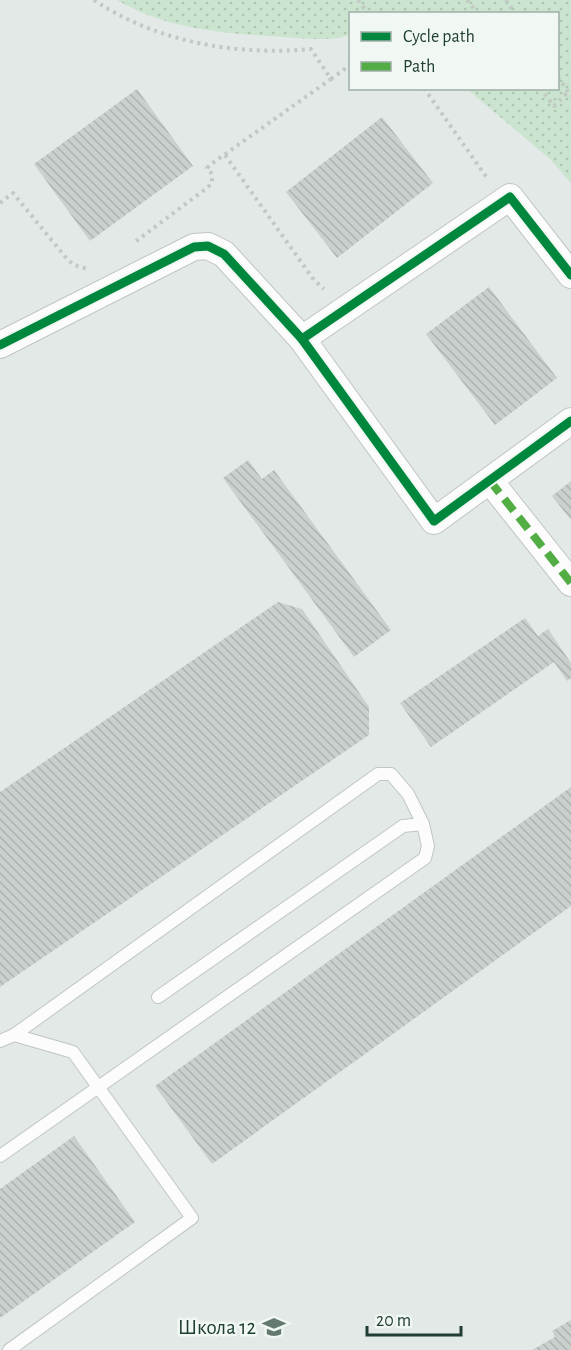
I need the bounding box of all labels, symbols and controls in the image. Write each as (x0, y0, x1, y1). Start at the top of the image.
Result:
legend (349, 12, 559, 90)
text: Cycle path (403, 28, 475, 46)
text: Path (403, 58, 435, 76)
scale bar (367, 1299, 462, 1337)
text: 20 m (376, 1312, 411, 1330)
school or university icon: Школа 12 (261, 1314, 287, 1340)
place label: Школа 12 (178, 1317, 256, 1338)

